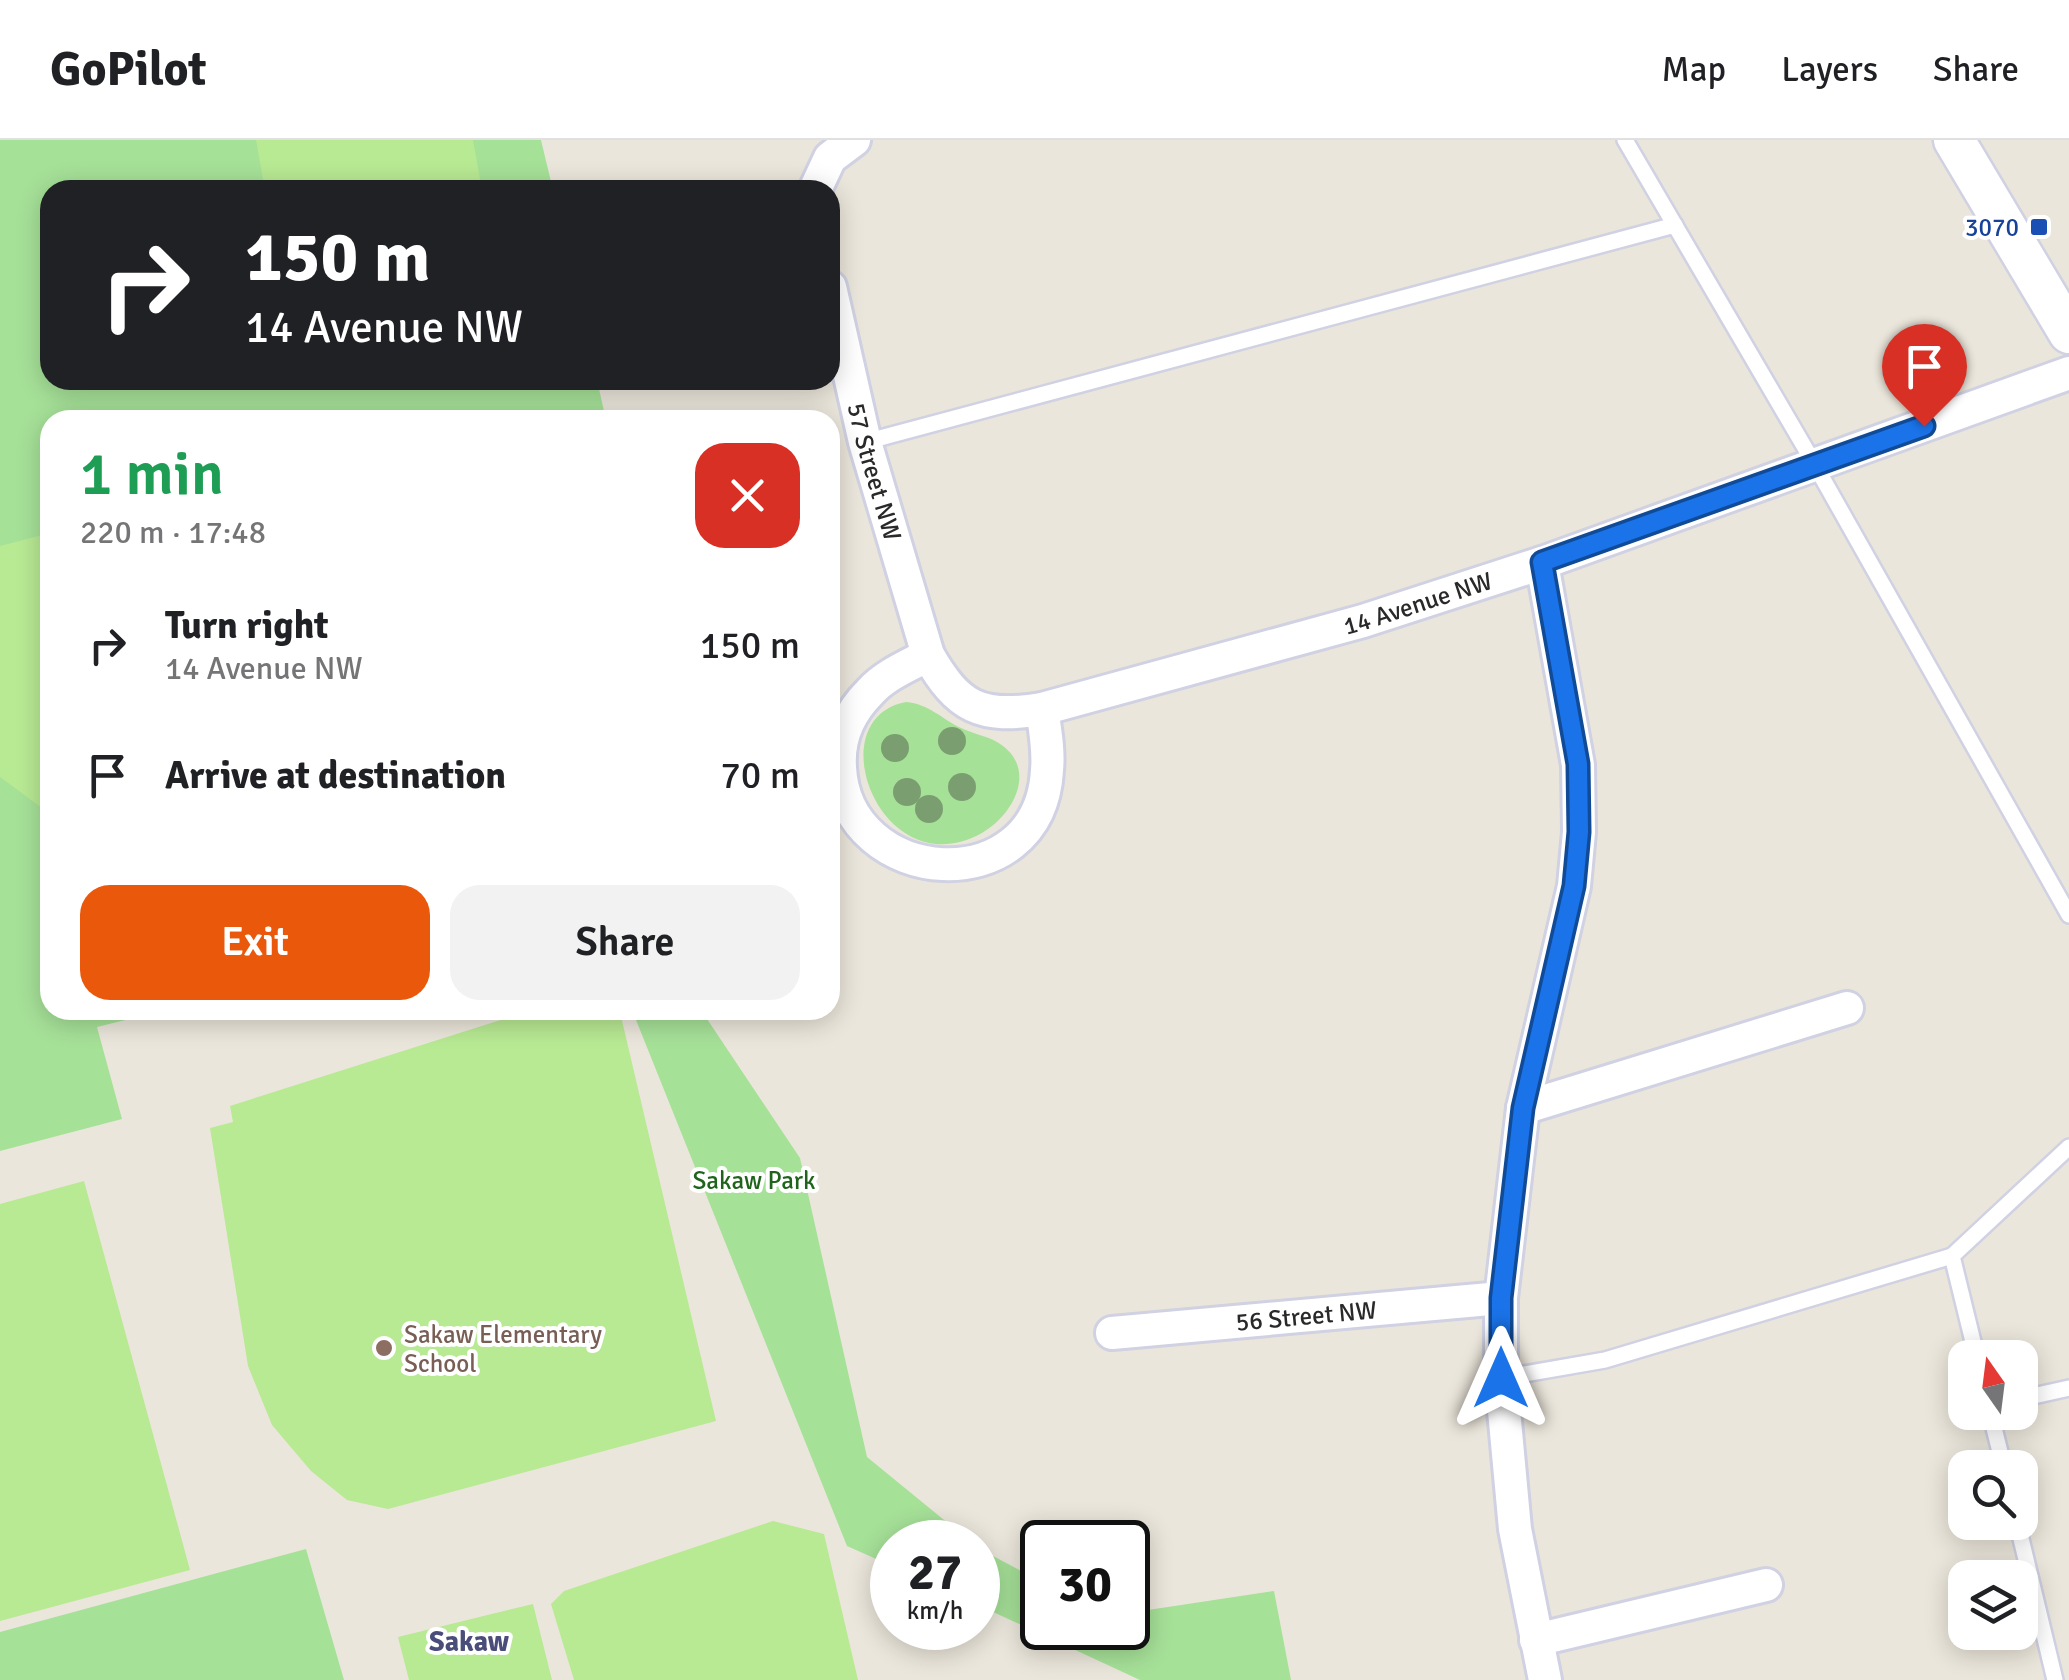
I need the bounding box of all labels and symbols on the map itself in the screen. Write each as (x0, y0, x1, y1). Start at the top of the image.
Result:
place label: 3070 (1965, 212, 2019, 243)
marker: 3070 (2028, 216, 2050, 238)
pin (1882, 324, 1967, 427)
street label: 57 Street NW (841, 400, 909, 544)
street label: 14 Avenue NW (1340, 565, 1496, 641)
park label: Sakaw Park (692, 1165, 816, 1196)
street label: 56 Street NW (1234, 1294, 1378, 1337)
place label: Sakaw Elementary School (404, 1319, 602, 1379)
position arrow (1449, 1326, 1553, 1430)
marker: Sakaw Elementary School (373, 1337, 395, 1359)
north arrow (1948, 1340, 2038, 1430)
speed limit sign: 30 (1020, 1520, 1150, 1650)
district label: Sakaw (429, 1625, 510, 1659)

